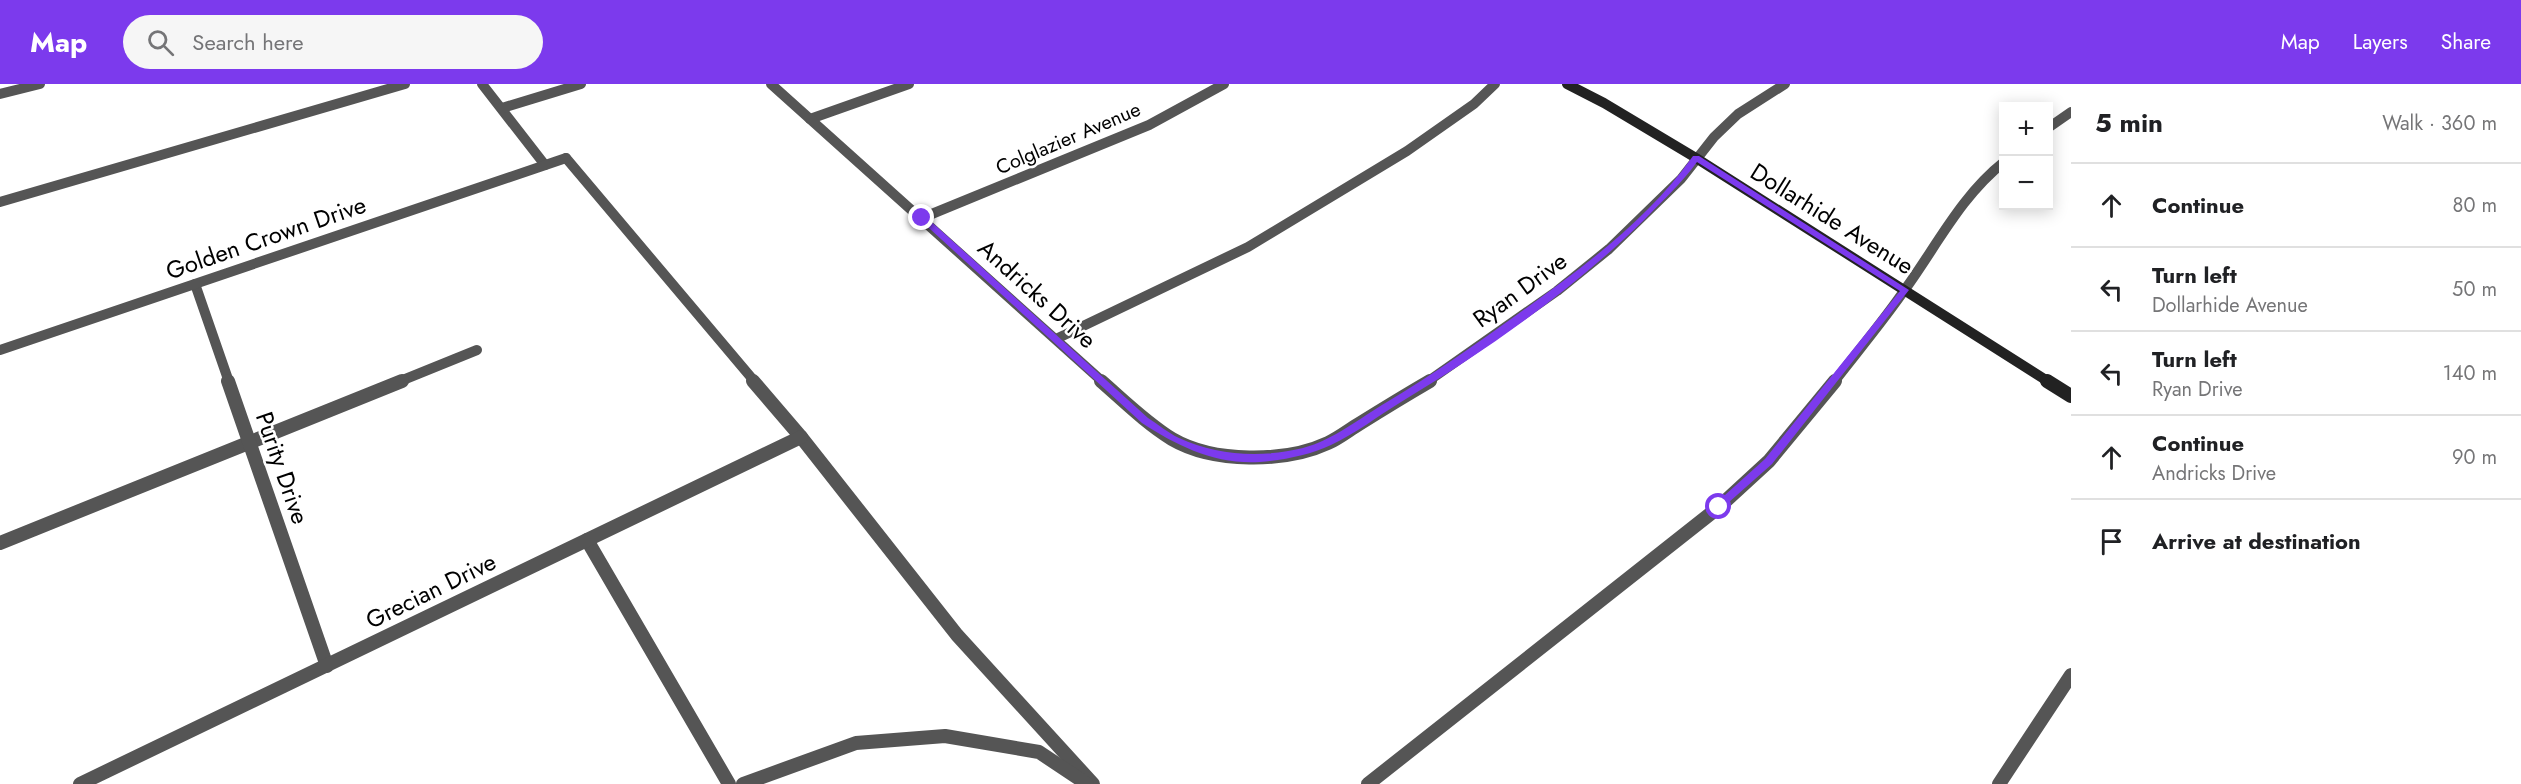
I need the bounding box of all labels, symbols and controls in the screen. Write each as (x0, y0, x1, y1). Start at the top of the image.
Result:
search box (123, 15, 543, 69)
text: Map (30, 22, 87, 63)
icon: search (144, 26, 177, 59)
text: Search here (192, 26, 304, 58)
text: Map (2281, 27, 2320, 57)
text: Layers (2353, 27, 2408, 57)
text: Share (2441, 27, 2491, 57)
street label: Colglazier Avenue (991, 95, 1145, 182)
map controls (1999, 102, 2053, 210)
button: + (1999, 102, 2053, 156)
text: 5 min (2095, 104, 2163, 142)
text: Walk · 360 m (2382, 109, 2497, 138)
street label: Dollarhide Avenue (1744, 154, 1921, 283)
button: − (1999, 156, 2053, 210)
street label: Golden Crown Drive (161, 187, 371, 288)
icon: ahead (2095, 189, 2128, 222)
text: Continue (2152, 189, 2244, 221)
text: 80 m (2452, 191, 2497, 220)
route end (908, 204, 934, 230)
street label: Andricks Drive (970, 231, 1104, 356)
street label: Ryan Drive (1465, 243, 1574, 336)
text: Turn left (2152, 259, 2237, 291)
icon: left (2095, 273, 2128, 306)
text: 50 m (2452, 275, 2497, 304)
text: Dollarhide Avenue (2152, 291, 2308, 320)
text: Turn left (2152, 343, 2237, 375)
icon: left (2095, 357, 2128, 390)
text: 140 m (2443, 359, 2497, 388)
text: Ryan Drive (2152, 375, 2243, 404)
street label: Purity Drive (247, 407, 318, 529)
text: Continue (2152, 427, 2244, 459)
icon: ahead (2095, 441, 2128, 474)
text: 90 m (2452, 443, 2497, 472)
text: Andricks Drive (2152, 459, 2276, 488)
route start (1705, 493, 1731, 519)
icon: arrive (2095, 525, 2128, 558)
text: Arrive at destination (2152, 525, 2361, 557)
street label: Grecian Drive (360, 544, 502, 637)

